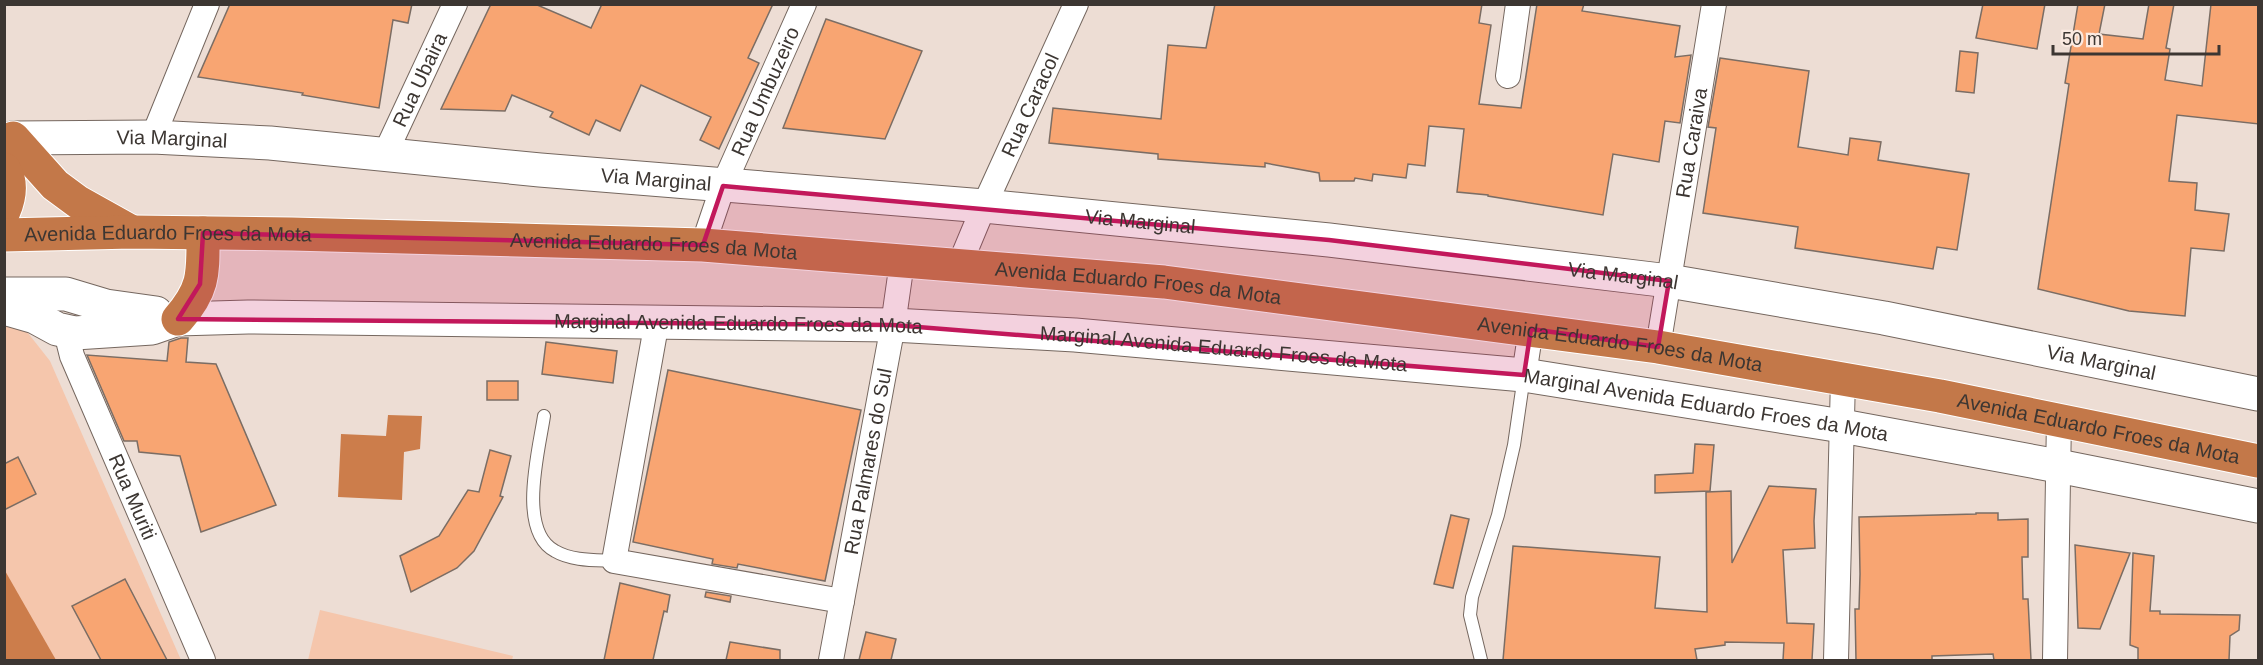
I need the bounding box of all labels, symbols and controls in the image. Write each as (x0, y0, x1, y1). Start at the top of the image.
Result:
scale bar (2053, 18, 2220, 56)
street label: Rua Umbuzeiro (727, 23, 803, 159)
street label: Rua Ubaira (388, 28, 451, 130)
text: 50 m (2062, 29, 2102, 49)
street label: Rua Caracol (997, 50, 1063, 160)
street label: Rua Caraiva (1672, 85, 1711, 199)
street label: Via Marginal (116, 126, 228, 152)
street label: Via Marginal (600, 164, 712, 195)
street label: Via Marginal (1084, 205, 1197, 238)
street label: Avenida Eduardo Froes da Mota (24, 221, 313, 246)
street label: Avenida Eduardo Froes da Mota (510, 229, 799, 264)
street label: Avenida Eduardo Froes da Mota (994, 257, 1283, 308)
street label: Via Marginal (1567, 258, 1680, 293)
street label: Marginal Avenida Eduardo Froes da Mota (554, 310, 924, 338)
street label: Avenida Eduardo Froes da Mota (1476, 312, 1765, 376)
street label: Marginal Avenida Eduardo Froes da Mota (1039, 322, 1409, 376)
street label: Via Marginal (2045, 340, 2158, 384)
street label: Marginal Avenida Eduardo Froes da Mota (1522, 364, 1891, 445)
street label: Rua Palmares do Sul (840, 366, 896, 556)
street label: Avenida Eduardo Froes da Mota (1955, 389, 2243, 468)
street label: Rua Muriti (105, 451, 161, 543)

